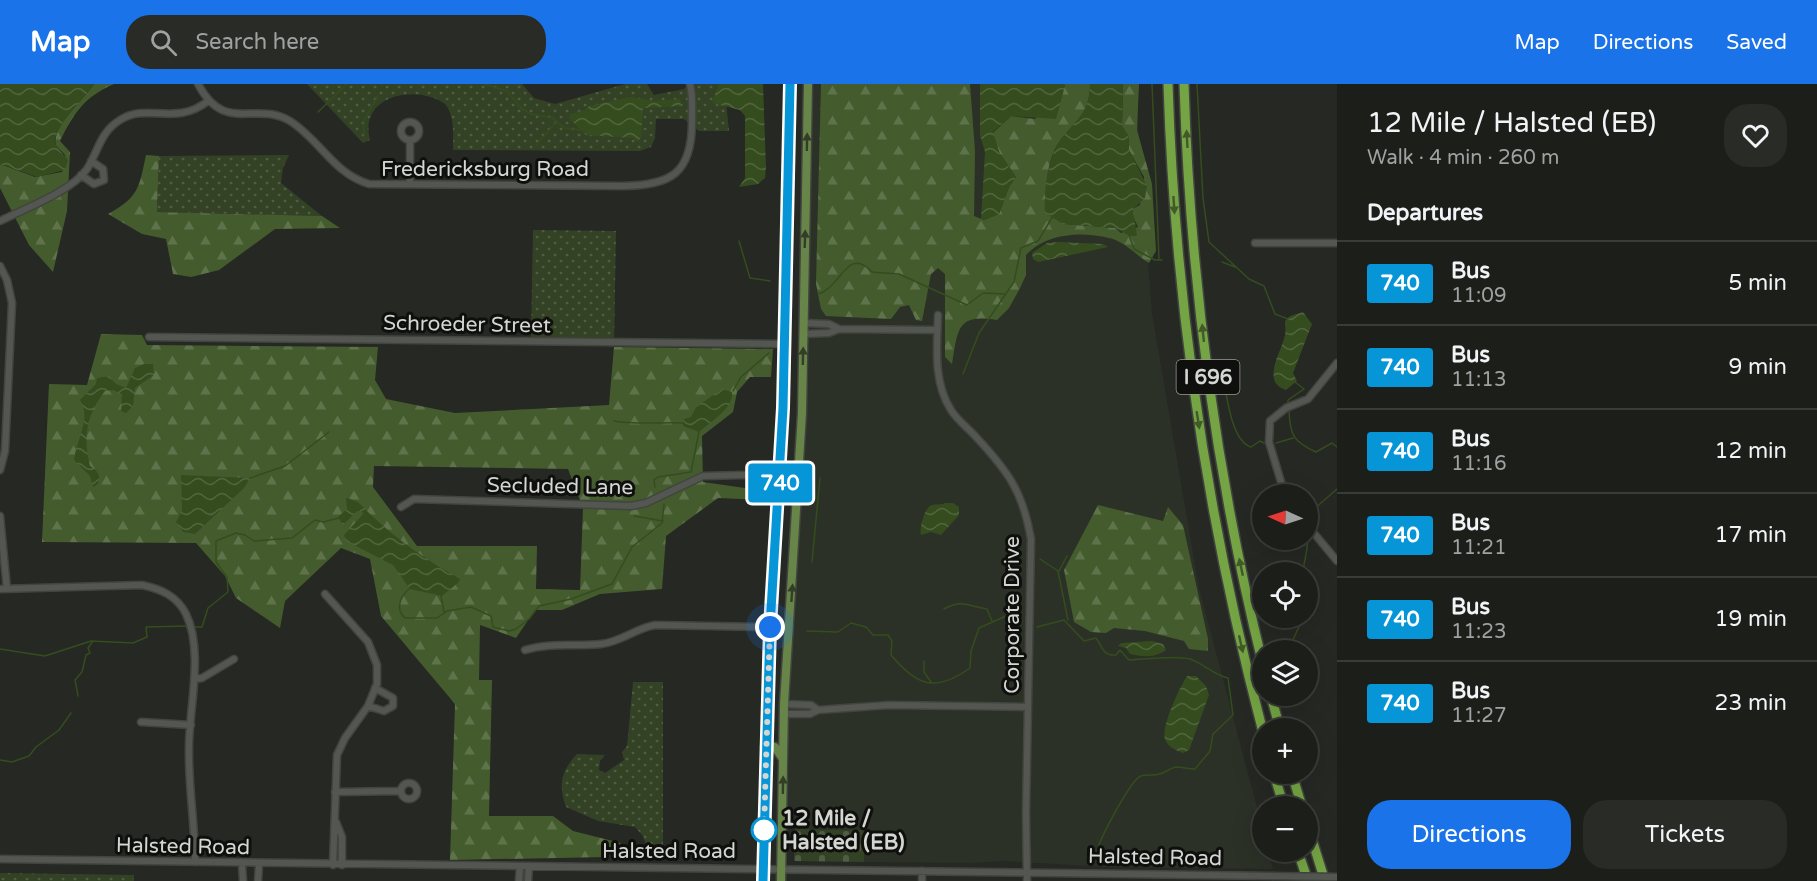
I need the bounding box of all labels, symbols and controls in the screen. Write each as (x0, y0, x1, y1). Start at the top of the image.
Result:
search box (126, 15, 546, 69)
text: Map (30, 25, 90, 59)
icon: search (147, 26, 180, 59)
text: Search here (195, 29, 319, 55)
text: Map (1514, 30, 1560, 55)
text: Directions (1593, 30, 1693, 55)
text: Saved (1726, 30, 1787, 55)
button: heart (1724, 104, 1787, 167)
text: 12 Mile / Halsted (EB) (1367, 106, 1656, 140)
one-way arrow (1182, 129, 1191, 148)
one-way arrow (802, 133, 812, 152)
text: Walk · 4 min · 260 m (1367, 146, 1559, 170)
street label: Fredericksburg Road (381, 157, 589, 182)
one-way arrow (1169, 196, 1179, 215)
text: Departures (1367, 200, 1483, 226)
one-way arrow (800, 230, 809, 249)
text: Bus (1451, 258, 1490, 284)
text: 5 min (1728, 270, 1787, 296)
text: 740 (1380, 271, 1420, 296)
text: 11:09 (1451, 284, 1506, 308)
street label: Schroeder Street (383, 311, 551, 338)
one-way arrow (1198, 324, 1208, 343)
text: Bus (1451, 342, 1490, 368)
one-way arrow (798, 347, 808, 366)
text: 9 min (1728, 354, 1787, 380)
text: 740 (1380, 355, 1420, 380)
road number: I 696 (1176, 360, 1240, 394)
text: 11:13 (1451, 368, 1506, 392)
one-way arrow (1193, 411, 1202, 430)
text: Bus (1451, 426, 1490, 452)
text: 12 min (1715, 438, 1787, 464)
text: 740 (1380, 439, 1420, 464)
text: 11:16 (1451, 452, 1506, 476)
line badge: 740 (746, 464, 814, 502)
text: 740 (760, 471, 800, 496)
street label: Secluded Lane (487, 473, 634, 500)
north arrow (1252, 484, 1318, 550)
map controls (1252, 484, 1318, 862)
text: Bus (1451, 510, 1490, 536)
text: 17 min (1715, 522, 1787, 548)
text: 740 (1380, 523, 1420, 548)
street label: Corporate Drive (1000, 536, 1025, 694)
text: 11:21 (1451, 536, 1506, 560)
one-way arrow (1236, 557, 1245, 576)
button: locate (1252, 562, 1318, 628)
one-way arrow (787, 583, 796, 602)
text: Bus (1451, 594, 1490, 620)
text: 19 min (1715, 606, 1787, 632)
text: 740 (1380, 607, 1420, 632)
your location (755, 612, 785, 642)
text: 11:23 (1451, 620, 1506, 644)
one-way arrow (1236, 635, 1246, 653)
button: layers (1252, 640, 1318, 706)
text: Bus (1451, 678, 1490, 704)
text: 23 min (1715, 690, 1787, 716)
text: 740 (1380, 691, 1420, 716)
text: 11:27 (1451, 704, 1506, 728)
button: + (1252, 718, 1318, 784)
one-way arrow (778, 775, 787, 794)
button: − (1252, 796, 1318, 862)
button: Directions (1367, 800, 1571, 869)
button: Tickets (1583, 800, 1787, 869)
place label: 12 Mile / Halsted (EB) (782, 806, 904, 855)
marker: 12 Mile / Halsted (EB) (751, 817, 777, 843)
street label: Halsted Road (116, 833, 250, 860)
street label: Halsted Road (602, 839, 736, 864)
street label: Halsted Road (1088, 844, 1222, 871)

